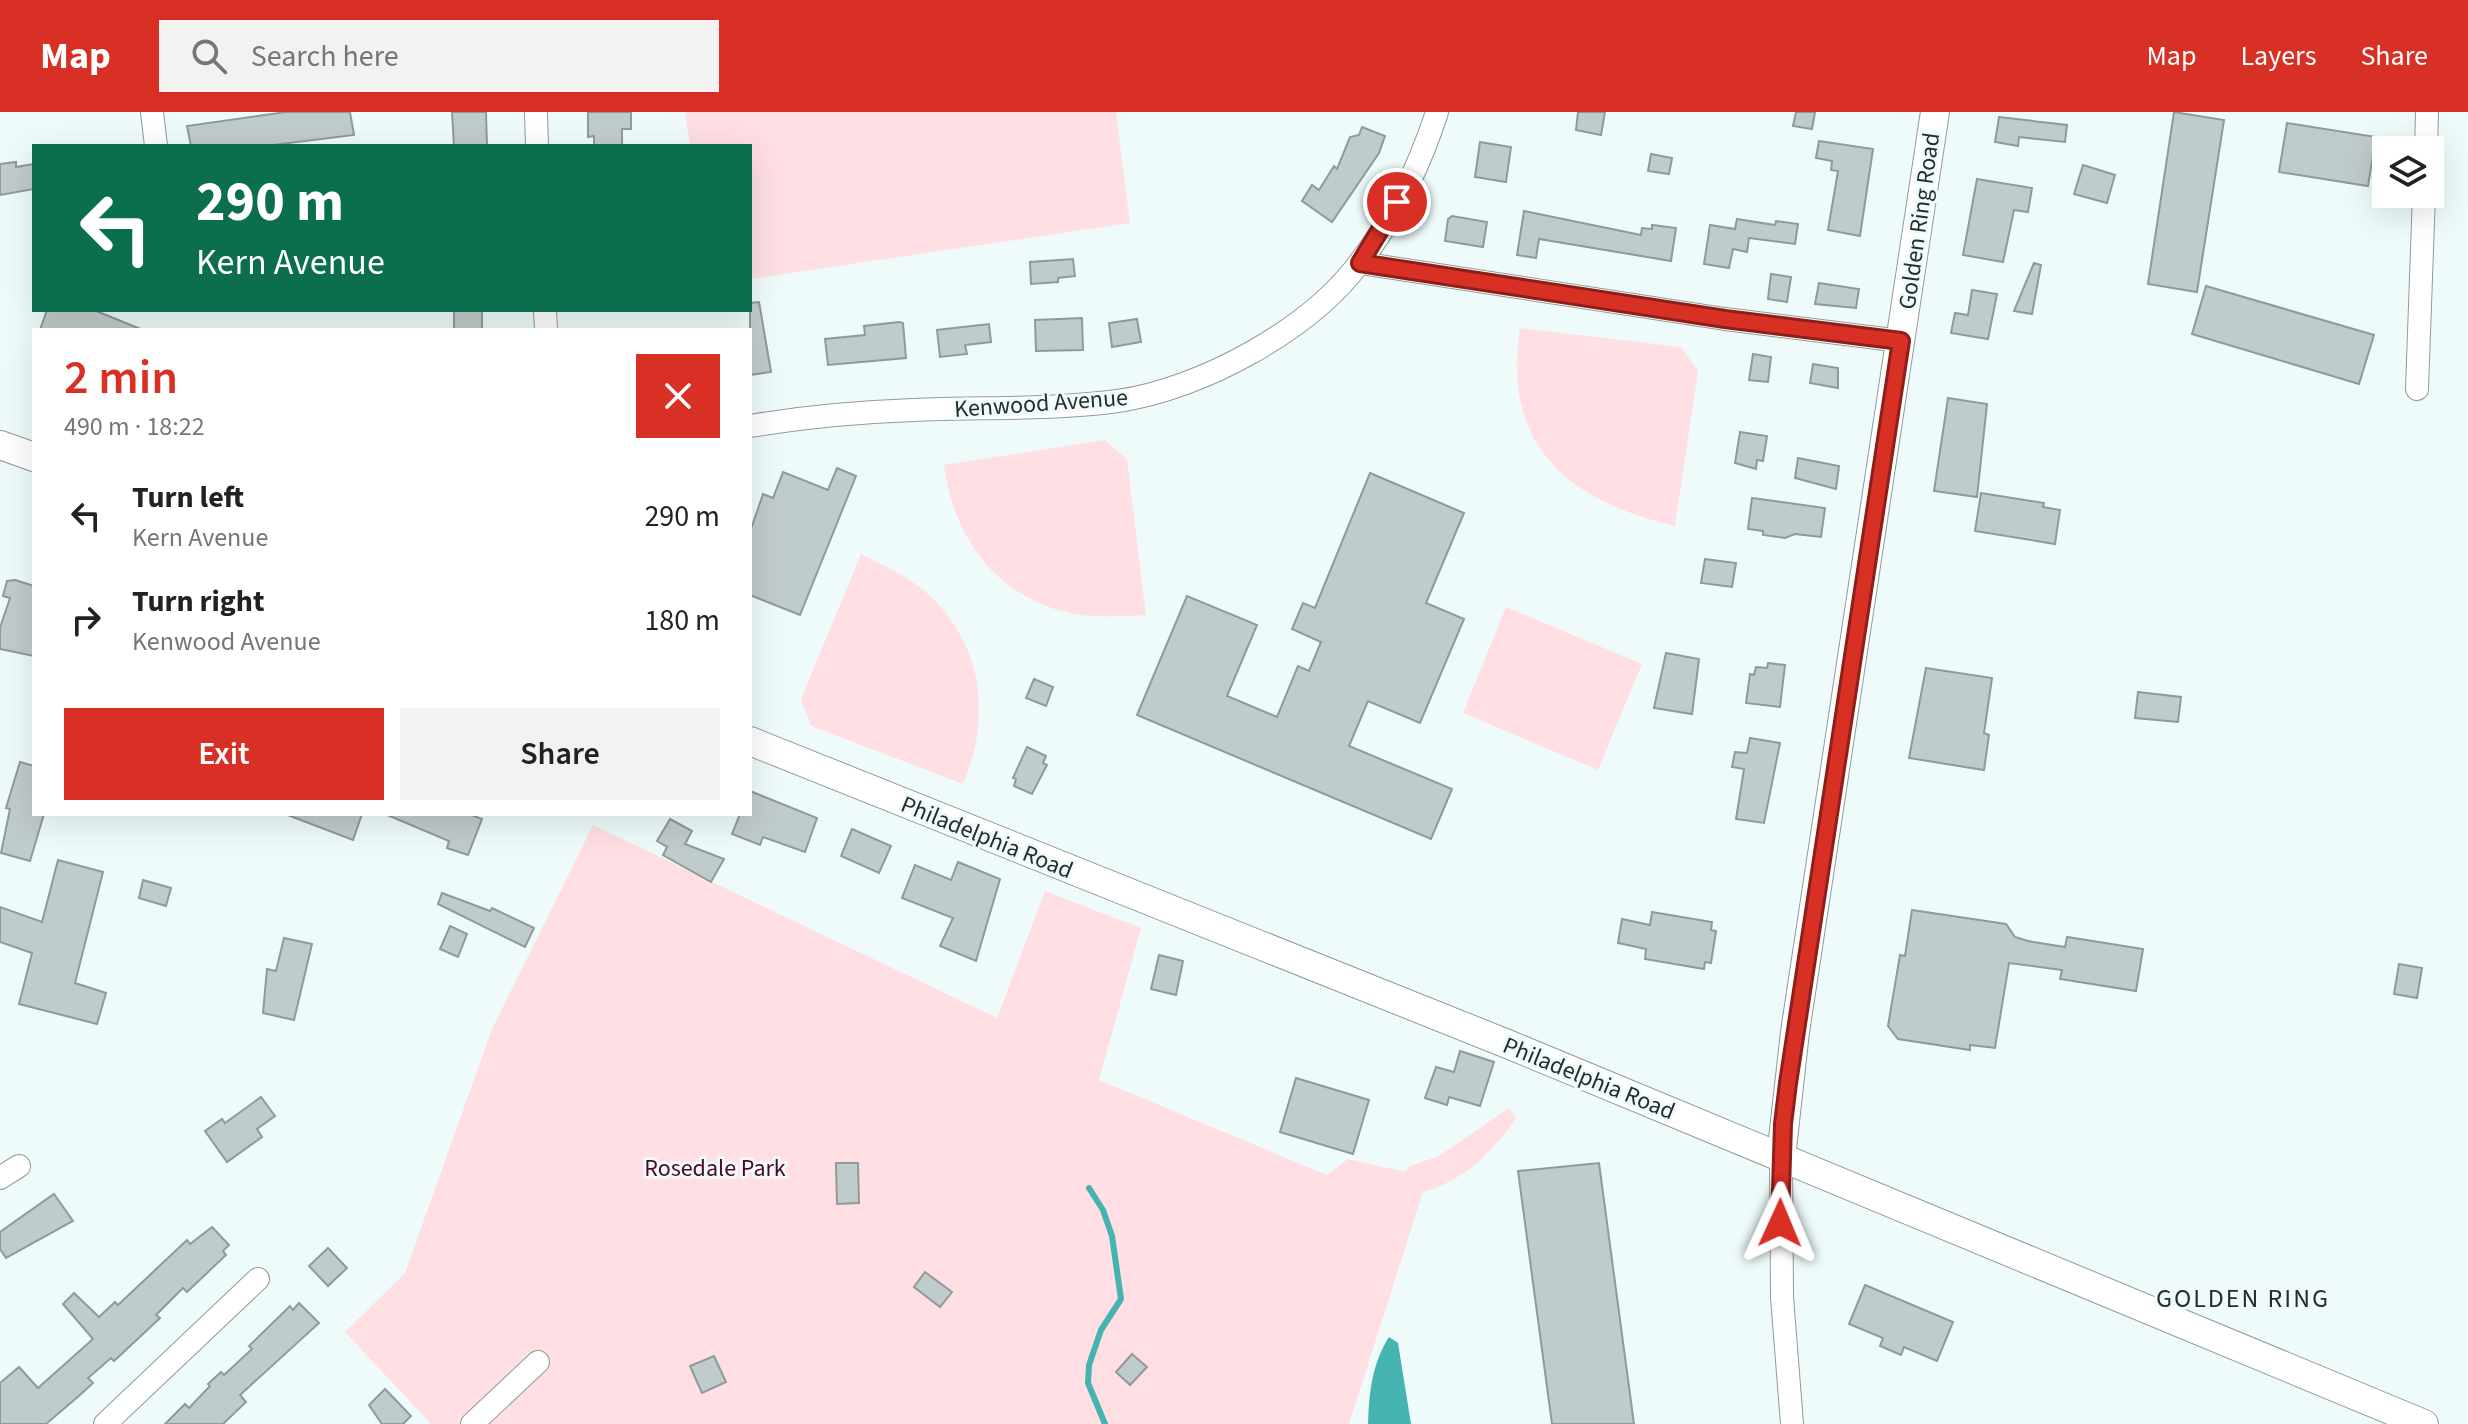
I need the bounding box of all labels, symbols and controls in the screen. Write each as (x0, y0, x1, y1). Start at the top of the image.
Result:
search box (159, 20, 719, 92)
text: Map (40, 29, 111, 83)
icon: search (187, 34, 231, 78)
text: Search here (251, 35, 399, 78)
text: Map (2146, 36, 2196, 76)
text: Layers (2240, 36, 2316, 76)
text: Share (2360, 36, 2428, 76)
street label: Golden Ring Road (1890, 130, 1949, 312)
map controls (2372, 136, 2444, 208)
button: layers (2372, 136, 2444, 208)
text: 290 m (196, 163, 344, 242)
pin (1363, 168, 1431, 236)
icon: left (64, 176, 168, 280)
icon: arrive (1375, 180, 1419, 224)
text: Kern Avenue (196, 237, 385, 288)
text: 2 min (64, 344, 178, 412)
button: close (636, 354, 720, 438)
street label: Kenwood Avenue (953, 380, 1129, 427)
text: 490 m · 18:22 (64, 408, 205, 445)
text: Turn left (132, 476, 244, 519)
icon: left (64, 494, 108, 538)
text: 290 m (644, 495, 720, 538)
text: Kern Avenue (132, 519, 268, 556)
text: Turn right (132, 580, 264, 623)
icon: right (64, 598, 108, 642)
text: 180 m (644, 599, 720, 642)
text: Kenwood Avenue (132, 623, 321, 660)
button: Exit (64, 708, 384, 800)
button: Share (400, 708, 720, 800)
street label: Philadelphia Road (896, 787, 1078, 888)
street label: Philadelphia Road (1498, 1028, 1680, 1129)
park label: Rosedale Park (644, 1151, 786, 1186)
position arrow (1738, 1181, 1822, 1265)
district label: GOLDEN RING (2156, 1280, 2330, 1317)

